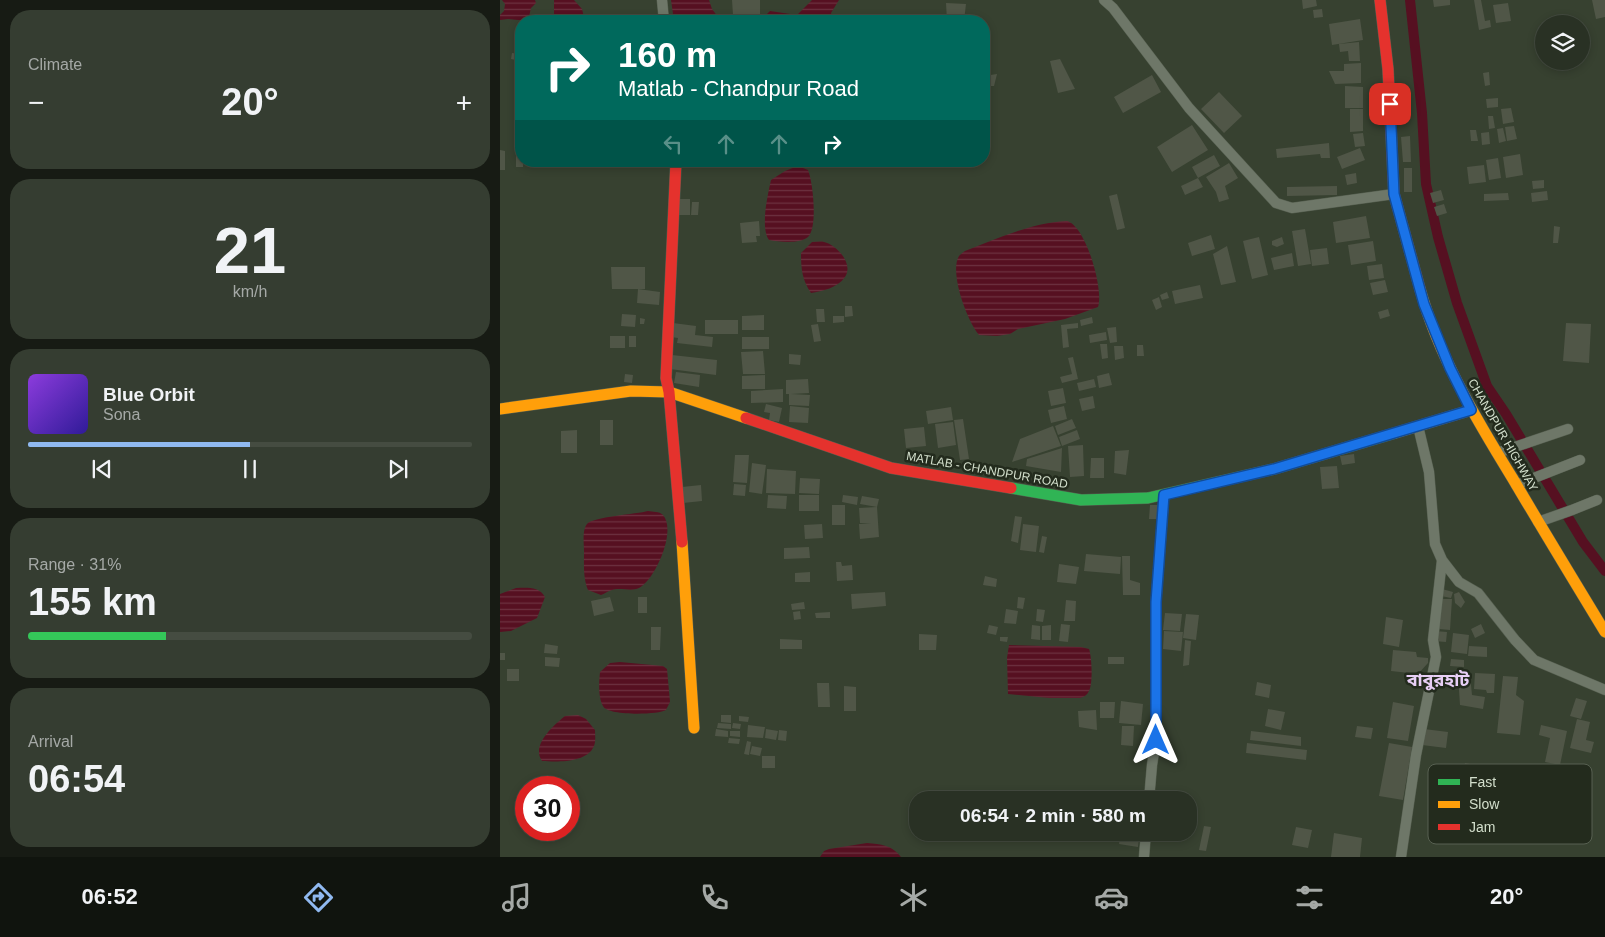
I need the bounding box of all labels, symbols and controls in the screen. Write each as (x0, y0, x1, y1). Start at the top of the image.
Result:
map controls (1535, 15, 1590, 70)
button: layers (1535, 15, 1590, 70)
icon: right (535, 35, 600, 100)
text: 160 m (618, 35, 717, 74)
text: Climate (28, 56, 82, 73)
text: Matlab - Chandpur Road (618, 76, 859, 101)
text: 20° (221, 81, 279, 123)
pin (1369, 83, 1411, 125)
text: − (28, 87, 44, 118)
text: + (456, 87, 472, 118)
icon: arrive (1376, 90, 1404, 118)
icon: left (659, 130, 687, 158)
icon: ahead (712, 130, 740, 158)
icon: ahead (765, 130, 793, 158)
icon: right (818, 130, 846, 158)
text: 21 (214, 214, 286, 287)
text: km/h (233, 283, 267, 300)
street label: CHANDPUR HIGHWAY (1465, 376, 1541, 494)
text: Blue Orbit (103, 384, 195, 405)
text: Sona (103, 406, 140, 423)
street label: MATLAB - CHANDPUR ROAD (905, 449, 1069, 491)
icon: previous (88, 455, 116, 483)
icon: pause (236, 455, 264, 483)
icon: next (384, 455, 412, 483)
text: Range · 31% (28, 556, 121, 573)
text: 155 km (28, 581, 157, 623)
district label: বাবুরহাট (1406, 670, 1470, 691)
position arrow (1129, 713, 1181, 765)
text: Arrival (28, 733, 73, 750)
text: 06:54 (28, 758, 125, 800)
legend (1428, 764, 1592, 844)
text: Fast (1469, 774, 1496, 790)
speed limit sign: 30 (515, 776, 580, 841)
text: Slow (1469, 796, 1500, 812)
text: 06:54 · 2 min · 580 m (960, 805, 1146, 826)
text: Jam (1469, 819, 1495, 835)
icon: directions (301, 880, 336, 915)
icon: music (499, 880, 534, 915)
icon: phone (697, 880, 732, 915)
icon: climate (896, 880, 931, 915)
icon: car (1094, 880, 1129, 915)
icon: filters (1292, 880, 1327, 915)
text: 06:52 (82, 884, 138, 909)
text: 20° (1490, 884, 1523, 909)

